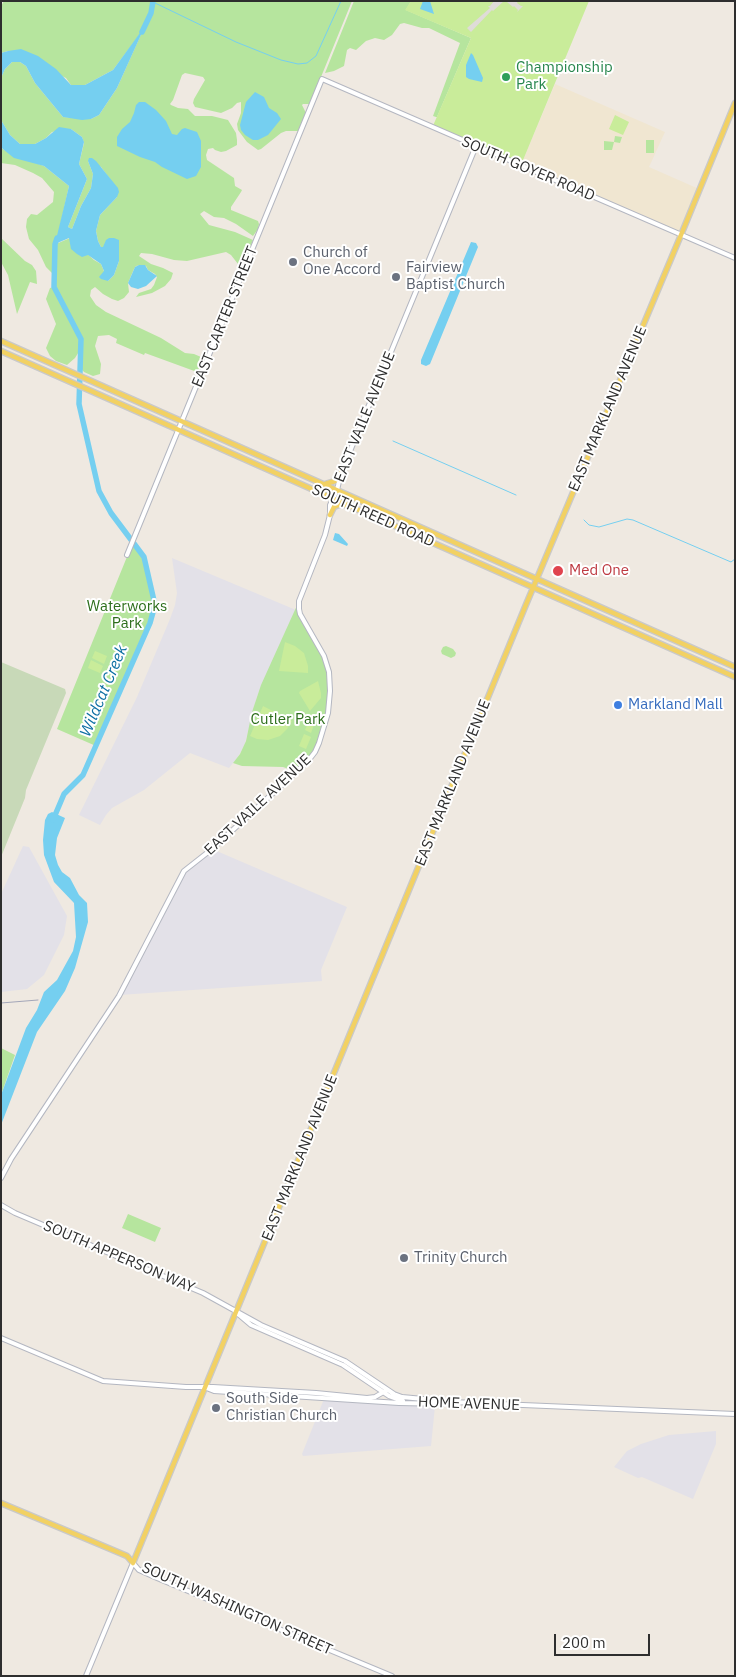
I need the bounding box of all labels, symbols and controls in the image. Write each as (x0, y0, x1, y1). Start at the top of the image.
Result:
place label: Championship Park (516, 59, 613, 94)
marker: Championship Park (500, 71, 512, 83)
street label: SOUTH GOYER ROAD (459, 133, 597, 205)
street label: EAST CARTER STREET (188, 244, 262, 390)
place label: Church of One Accord (303, 244, 381, 279)
marker: Church of One Accord (287, 256, 299, 268)
place label: Fairview Baptist Church (406, 259, 505, 294)
marker: Fairview Baptist Church (390, 271, 402, 283)
street label: EAST MARKLAND AVENUE (565, 324, 651, 494)
street label: EAST VAILE AVENUE (331, 349, 399, 485)
street label: SOUTH REED ROAD (309, 481, 437, 551)
place label: Med One (569, 562, 629, 580)
marker: Med One (551, 564, 565, 578)
park label: Waterworks Park (87, 598, 167, 633)
water label: Wildcat Creek (76, 642, 132, 740)
place label: Markland Mall (628, 696, 723, 714)
street label: EAST MARKLAND AVENUE (411, 697, 495, 869)
marker: Markland Mall (612, 699, 624, 711)
park label: Cutler Park (251, 711, 325, 729)
street label: EAST VAILE AVENUE (201, 751, 315, 859)
street label: EAST MARKLAND AVENUE (258, 1072, 342, 1244)
street label: SOUTH APPERSON WAY (41, 1217, 197, 1297)
place label: Trinity Church (414, 1249, 508, 1267)
marker: Trinity Church (398, 1252, 410, 1264)
place label: South Side Christian Church (226, 1390, 337, 1425)
street label: HOME AVENUE (418, 1393, 520, 1415)
marker: South Side Christian Church (210, 1402, 222, 1414)
street label: SOUTH WASHINGTON STREET (139, 1559, 335, 1659)
scale bar (556, 1624, 652, 1656)
text: 200 m (562, 1633, 606, 1652)

